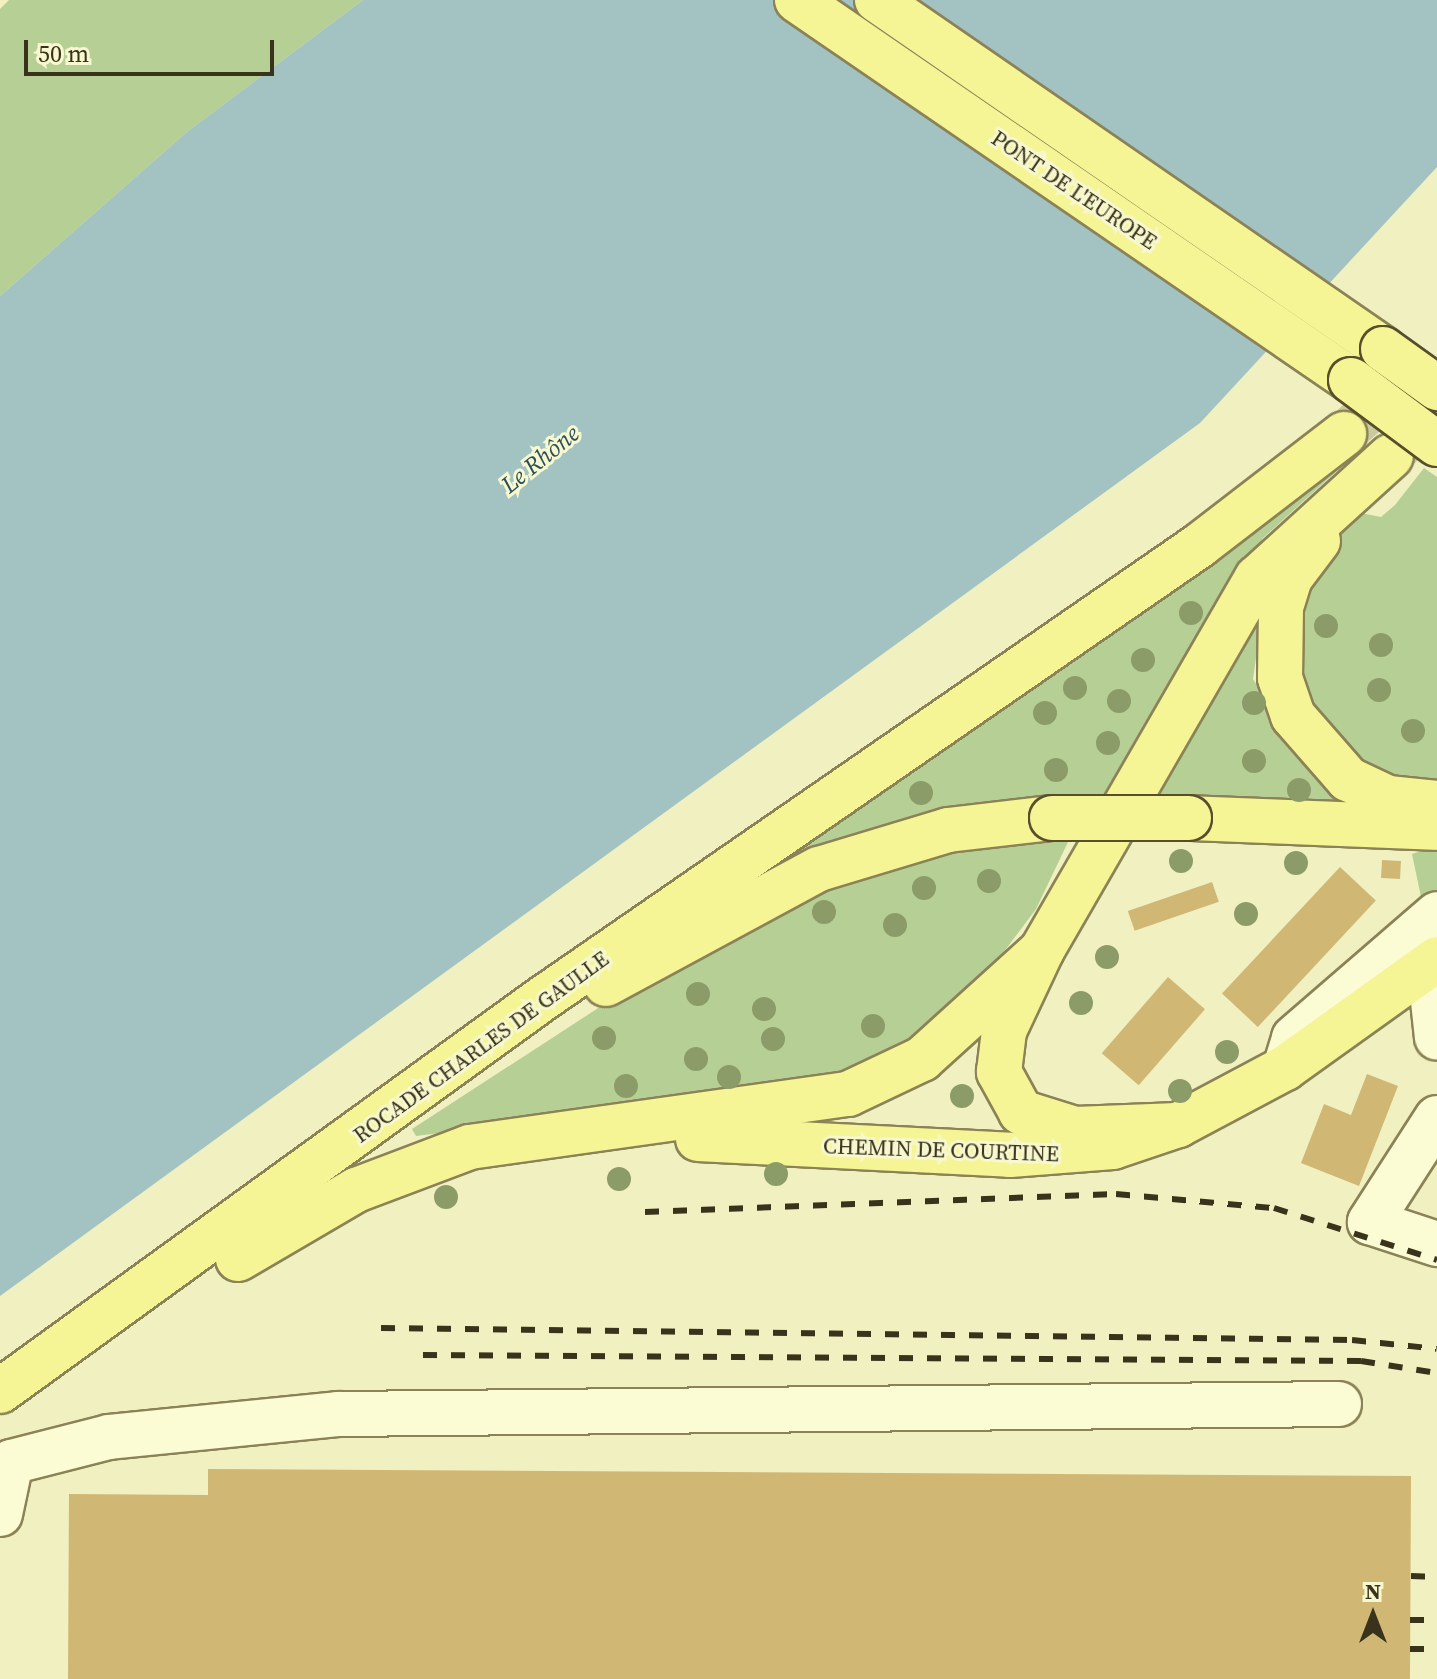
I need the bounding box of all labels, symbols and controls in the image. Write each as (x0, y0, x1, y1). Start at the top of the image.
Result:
scale bar (28, 24, 278, 74)
text: 50 m (38, 37, 89, 70)
street label: PONT DE L'EUROPE (986, 125, 1162, 255)
water label: Le Rhône (495, 419, 585, 499)
street label: ROCADE CHARLES DE GAULLE (348, 946, 614, 1148)
street label: CHEMIN DE COURTINE (823, 1133, 1059, 1167)
north arrow (1333, 1575, 1413, 1655)
text: N (1365, 1576, 1381, 1606)

